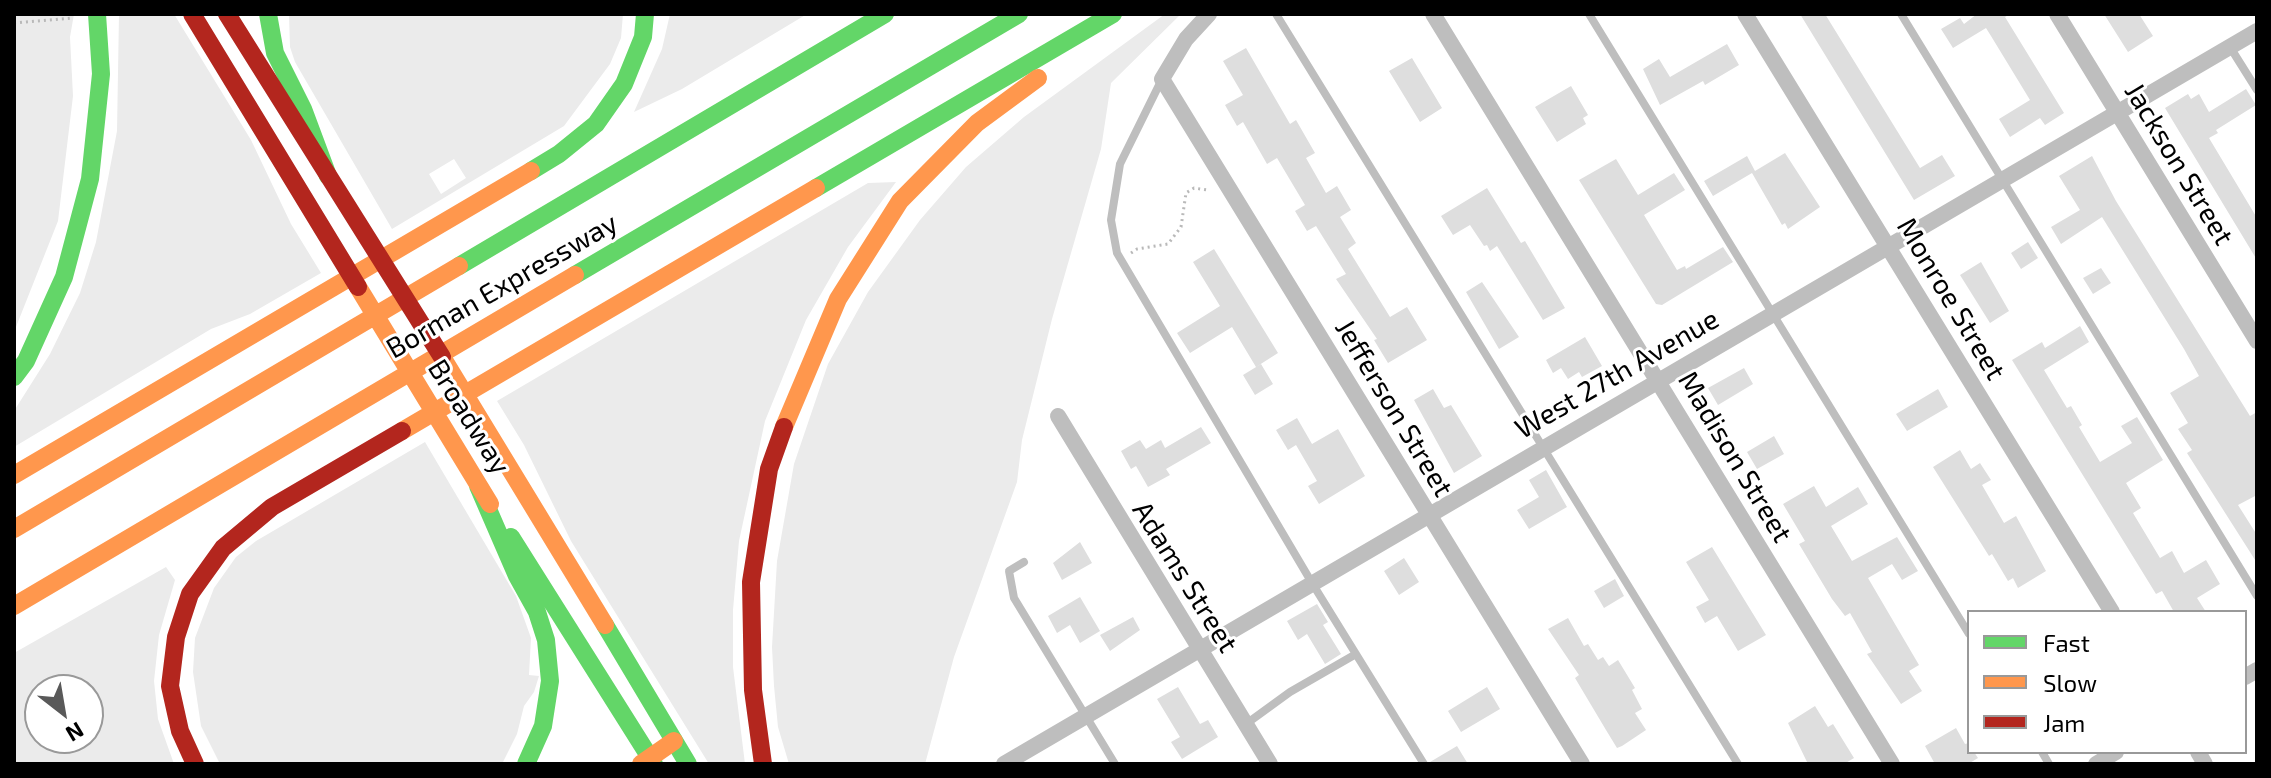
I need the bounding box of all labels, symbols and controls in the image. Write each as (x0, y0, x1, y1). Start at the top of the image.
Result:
street label: Jackson Street (2117, 77, 2241, 251)
street label: Borman Expressway (381, 206, 623, 366)
street label: Monroe Street (1890, 212, 2012, 386)
street label: West 27th Avenue (1509, 302, 1725, 446)
street label: Jefferson Street (1328, 313, 1460, 503)
street label: Broadway (421, 354, 517, 480)
street label: Madison Street (1671, 365, 1799, 549)
street label: Adams Street (1125, 495, 1245, 659)
legend (1967, 610, 2247, 754)
text: Fast (2043, 628, 2090, 657)
text: Slow (2043, 668, 2097, 697)
north arrow (24, 674, 104, 754)
text: Jam (2043, 708, 2085, 737)
text: N (62, 718, 89, 748)

